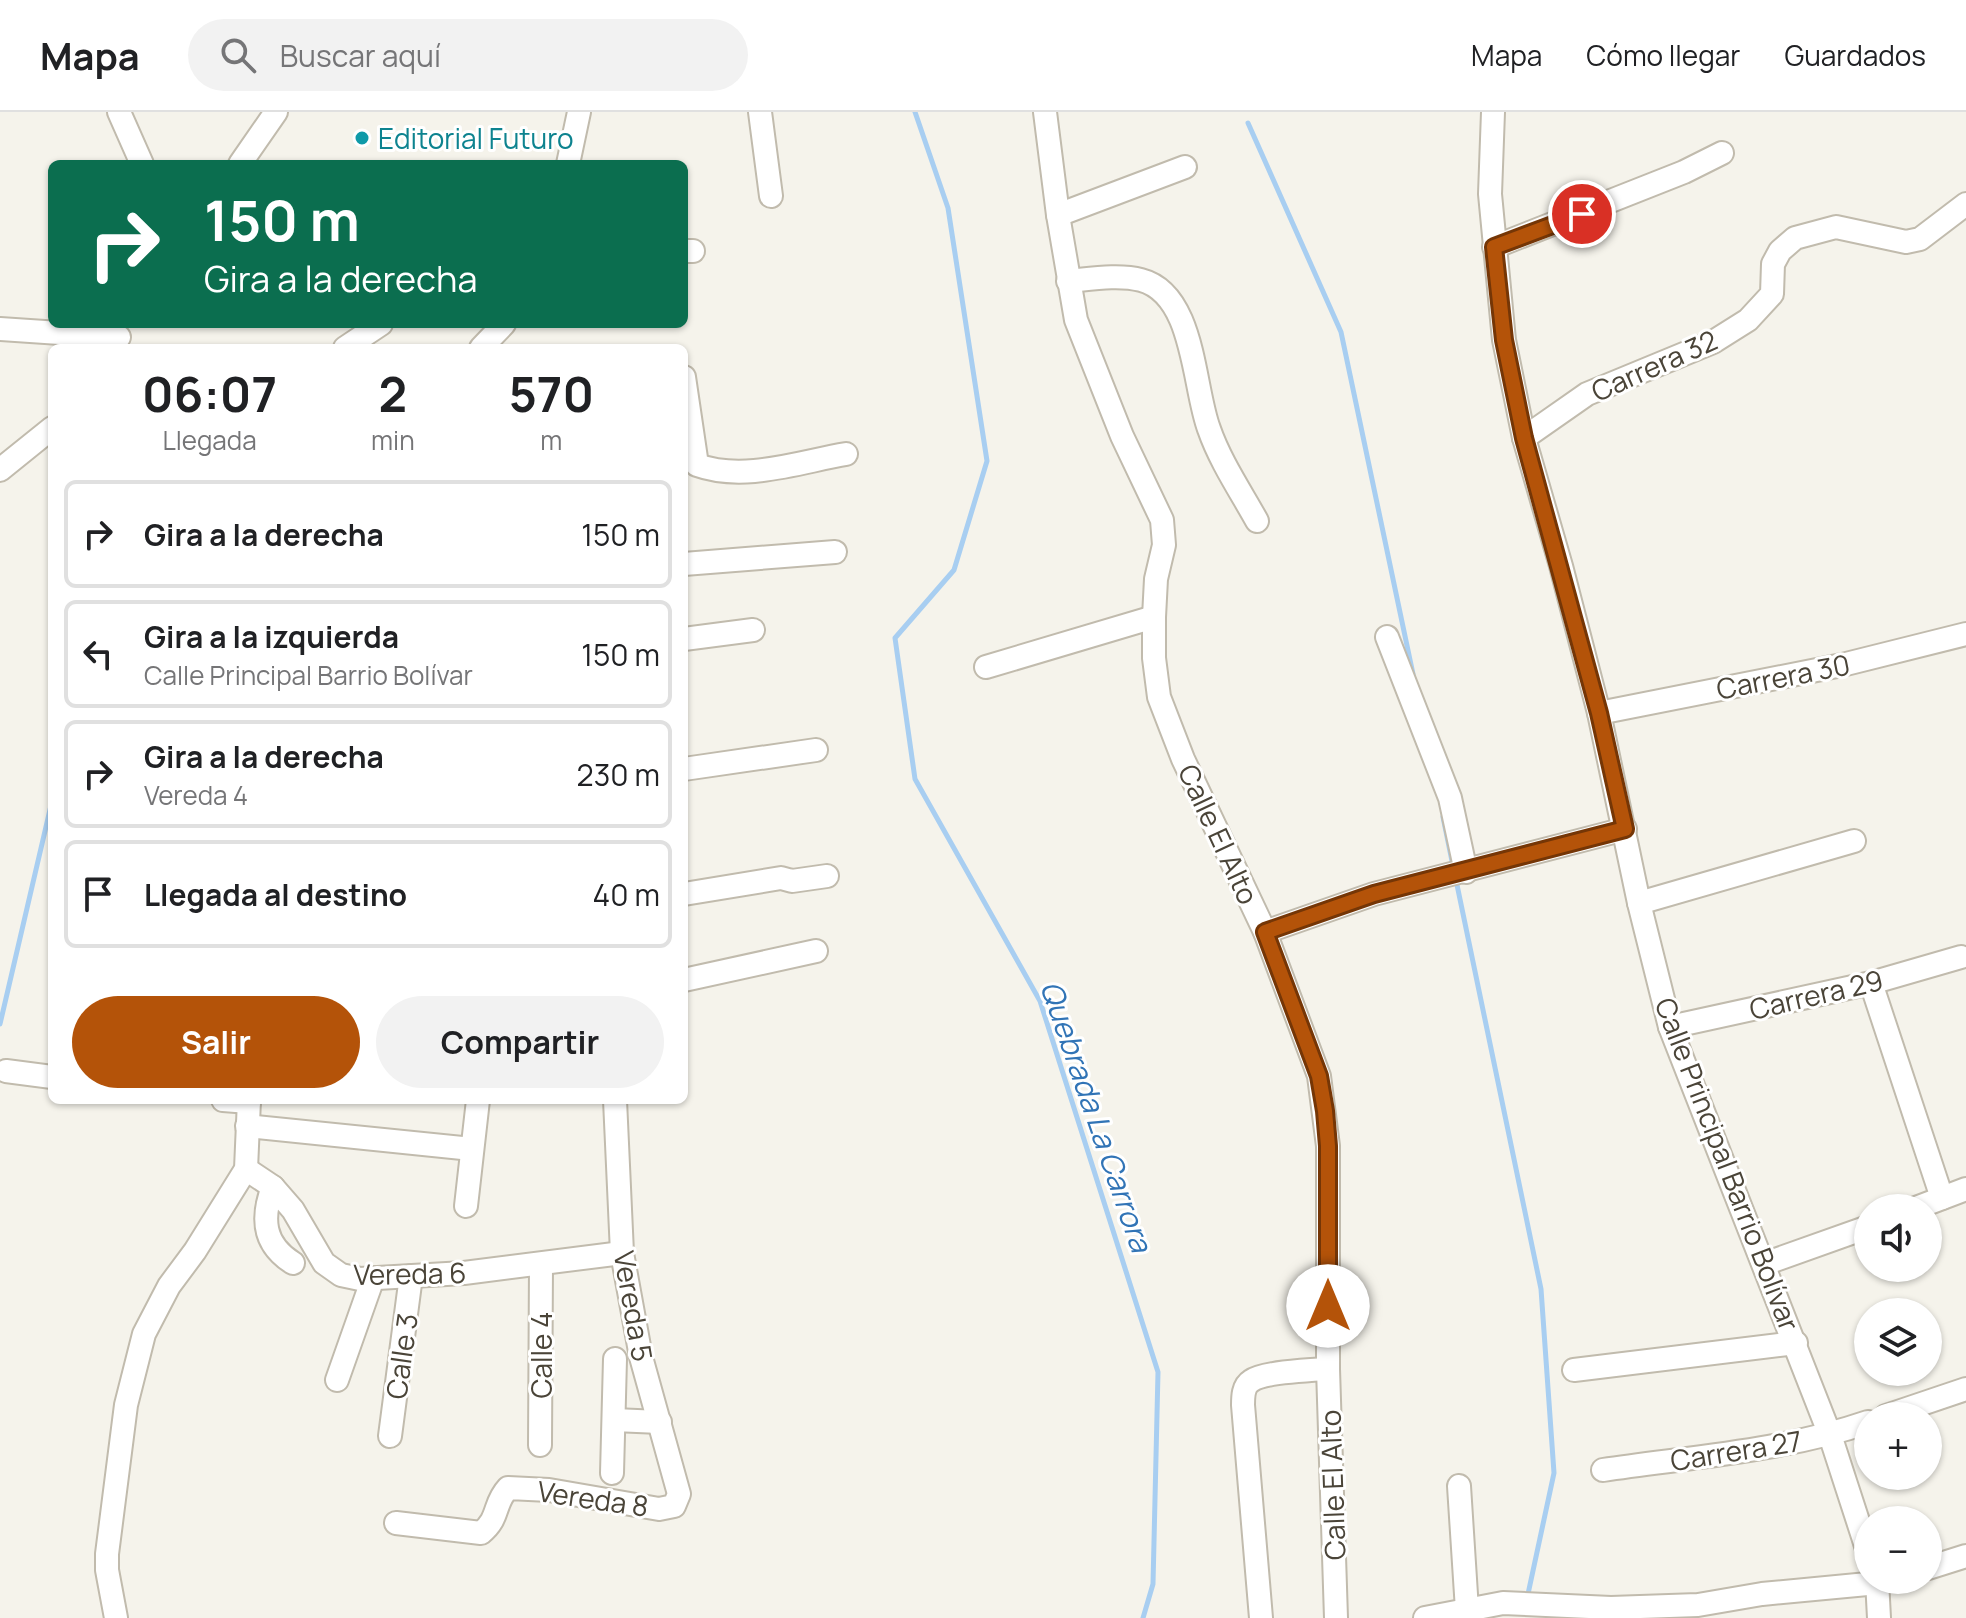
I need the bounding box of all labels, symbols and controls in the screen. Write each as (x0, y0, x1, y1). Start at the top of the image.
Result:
search box (188, 19, 748, 91)
text: Mapa (40, 29, 140, 81)
icon: search (216, 33, 260, 77)
text: Buscar aquí (280, 35, 441, 76)
text: Mapa (1471, 36, 1542, 74)
text: Cómo llegar (1586, 36, 1740, 74)
text: Guardados (1784, 36, 1926, 74)
place label: Editorial Futuro (378, 119, 574, 157)
marker: Editorial Futuro (353, 129, 371, 147)
pin (1548, 180, 1616, 248)
text: 150 m (204, 181, 360, 258)
icon: right (72, 192, 176, 296)
icon: arrive (1560, 192, 1604, 236)
text: Gira a la derecha (204, 254, 477, 303)
street label: Carrera 32 (1585, 320, 1723, 410)
text: 06:07 (142, 361, 277, 426)
text: 2 (379, 361, 407, 426)
text: 570 (509, 361, 594, 426)
text: Llegada (162, 422, 257, 458)
text: min (371, 422, 415, 458)
text: m (540, 422, 562, 458)
icon: right (76, 512, 120, 556)
text: Gira a la derecha (144, 514, 384, 555)
text: 150 m (581, 514, 660, 555)
text: Gira a la izquierda (144, 616, 399, 657)
icon: left (76, 632, 120, 676)
text: 150 m (581, 634, 660, 675)
street label: Carrera 30 (1713, 644, 1853, 708)
text: Calle Principal Barrio Bolívar (144, 657, 473, 693)
text: Gira a la derecha (144, 736, 384, 777)
icon: right (76, 752, 120, 796)
text: 230 m (577, 754, 660, 795)
street label: Calle El Alto (1170, 758, 1268, 910)
text: Vereda 4 (144, 777, 248, 813)
icon: arrive (76, 872, 120, 916)
text: Llegada al destino (144, 874, 407, 915)
text: 40 m (593, 874, 660, 915)
street label: Carrera 29 (1746, 960, 1886, 1028)
water label: Quebrada La Carrora (1031, 975, 1163, 1258)
street label: Calle Principal Barrio Bolívar (1647, 992, 1809, 1336)
button: Salir (72, 996, 360, 1088)
button: Compartir (376, 996, 664, 1088)
map controls (1854, 1194, 1942, 1594)
button: sound (1854, 1194, 1942, 1282)
street label: Vereda 5 (606, 1248, 662, 1364)
street label: Vereda 6 (353, 1253, 467, 1293)
position arrow (1286, 1264, 1370, 1348)
button: layers (1854, 1298, 1942, 1386)
street label: Calle 3 (376, 1311, 426, 1401)
street label: Calle 4 (522, 1311, 560, 1399)
button: + (1854, 1402, 1942, 1490)
street label: Calle El Alto (1310, 1409, 1354, 1561)
street label: Carrera 27 (1668, 1421, 1804, 1479)
street label: Vereda 8 (535, 1471, 651, 1525)
button: − (1854, 1506, 1942, 1594)

